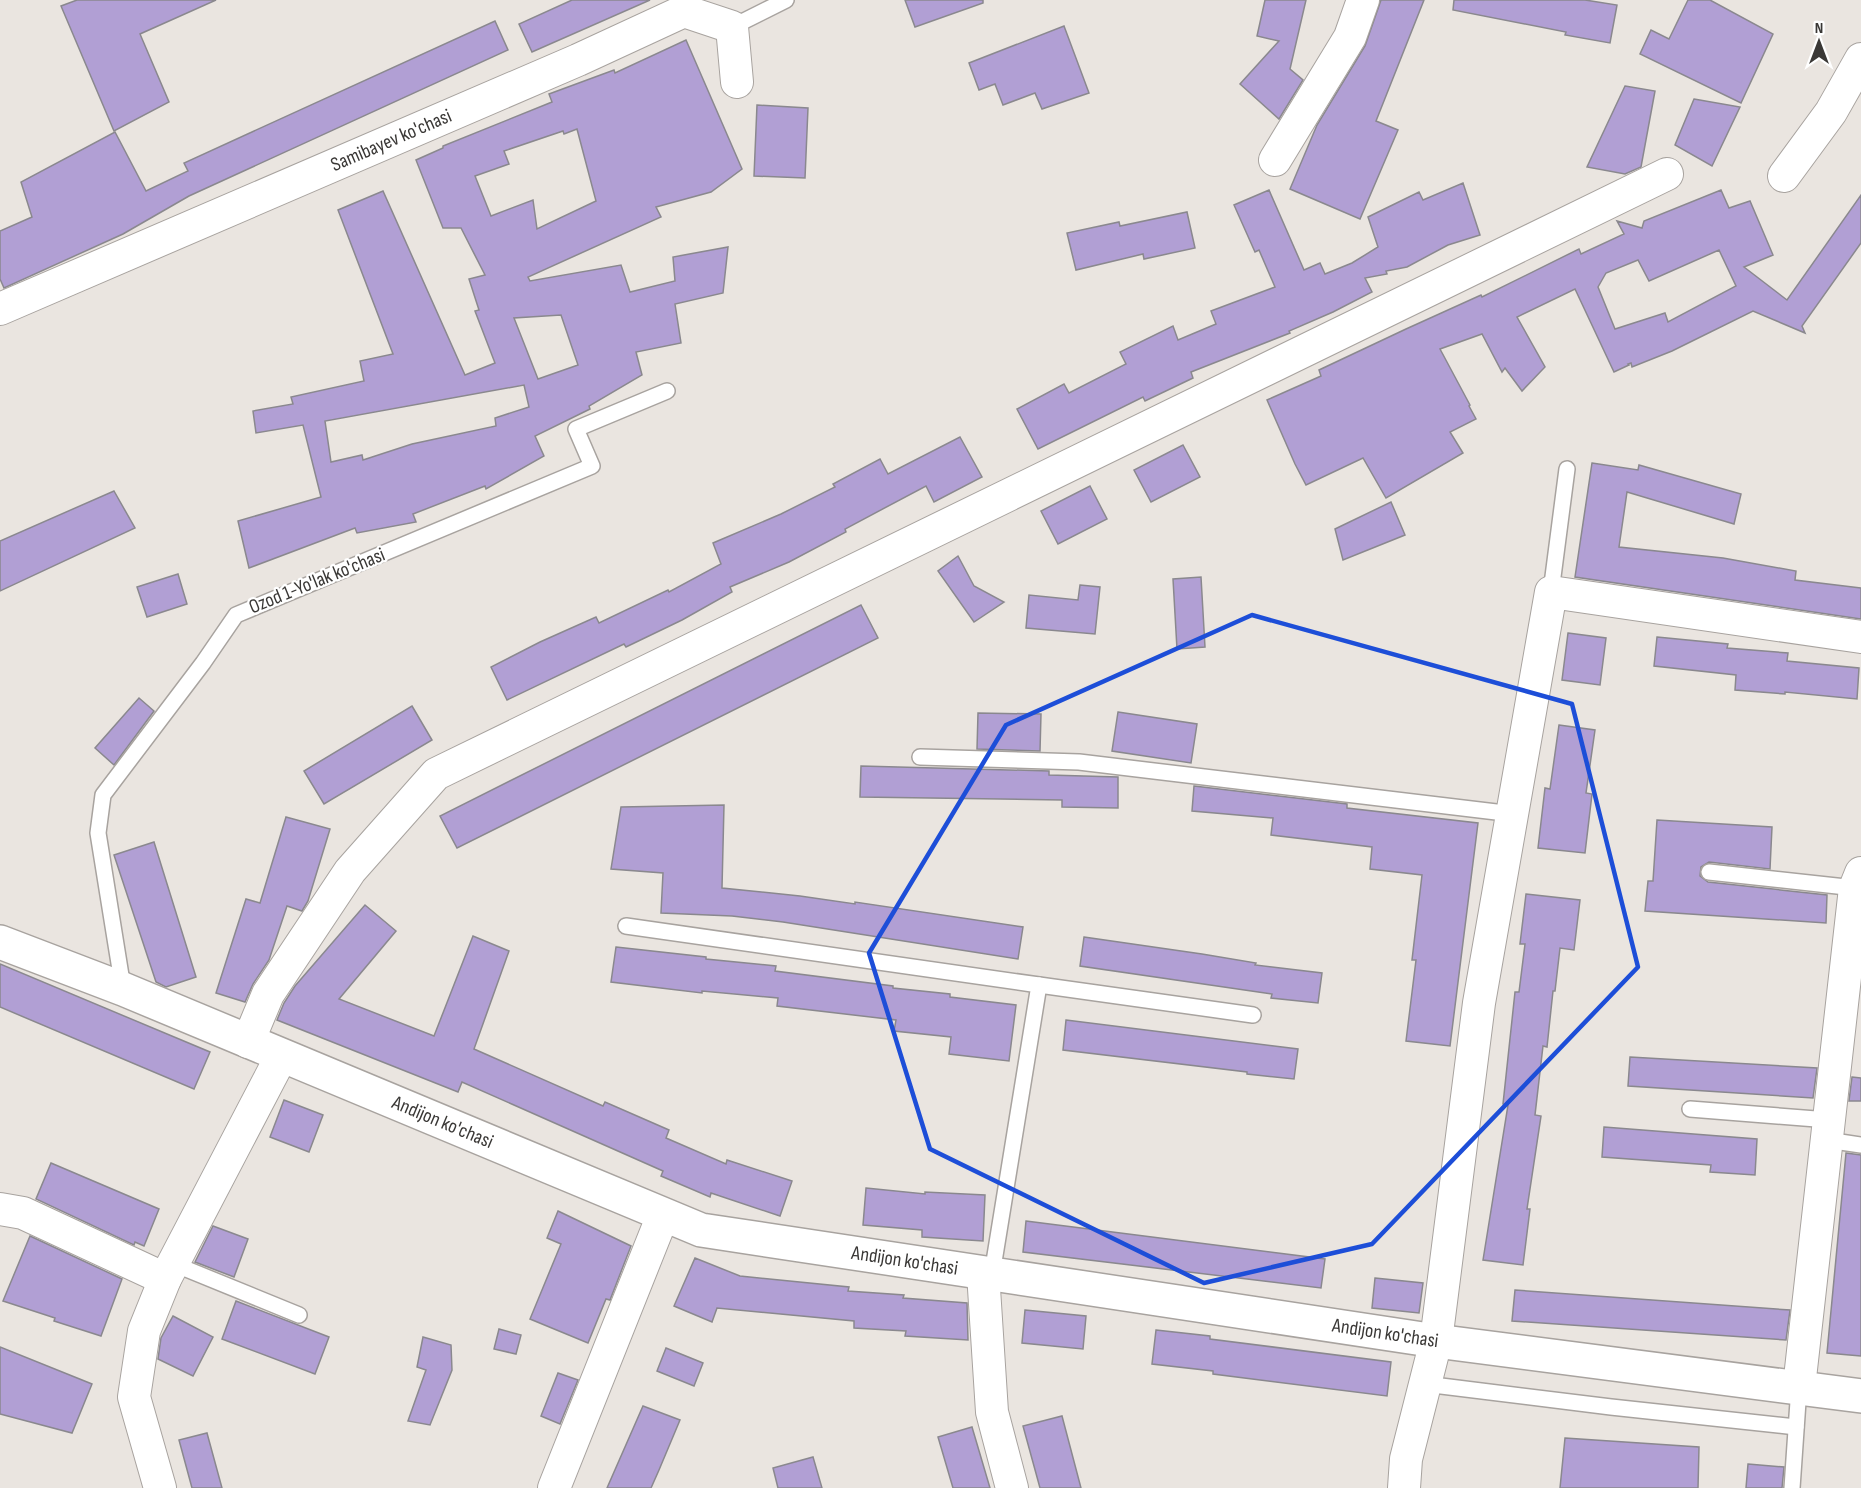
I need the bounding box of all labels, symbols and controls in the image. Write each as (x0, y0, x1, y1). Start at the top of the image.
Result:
north arrow (1789, 12, 1849, 72)
text: N (1815, 19, 1823, 38)
street label: Samibayev ko'chasi (327, 104, 455, 177)
street label: Ozod 1-Yo'lak ko'chasi (245, 543, 389, 619)
street label: Andijon ko'chasi (388, 1090, 497, 1154)
street label: Andijon ko'chasi (849, 1241, 960, 1281)
street label: Andijon ko'chasi (1330, 1313, 1440, 1353)

